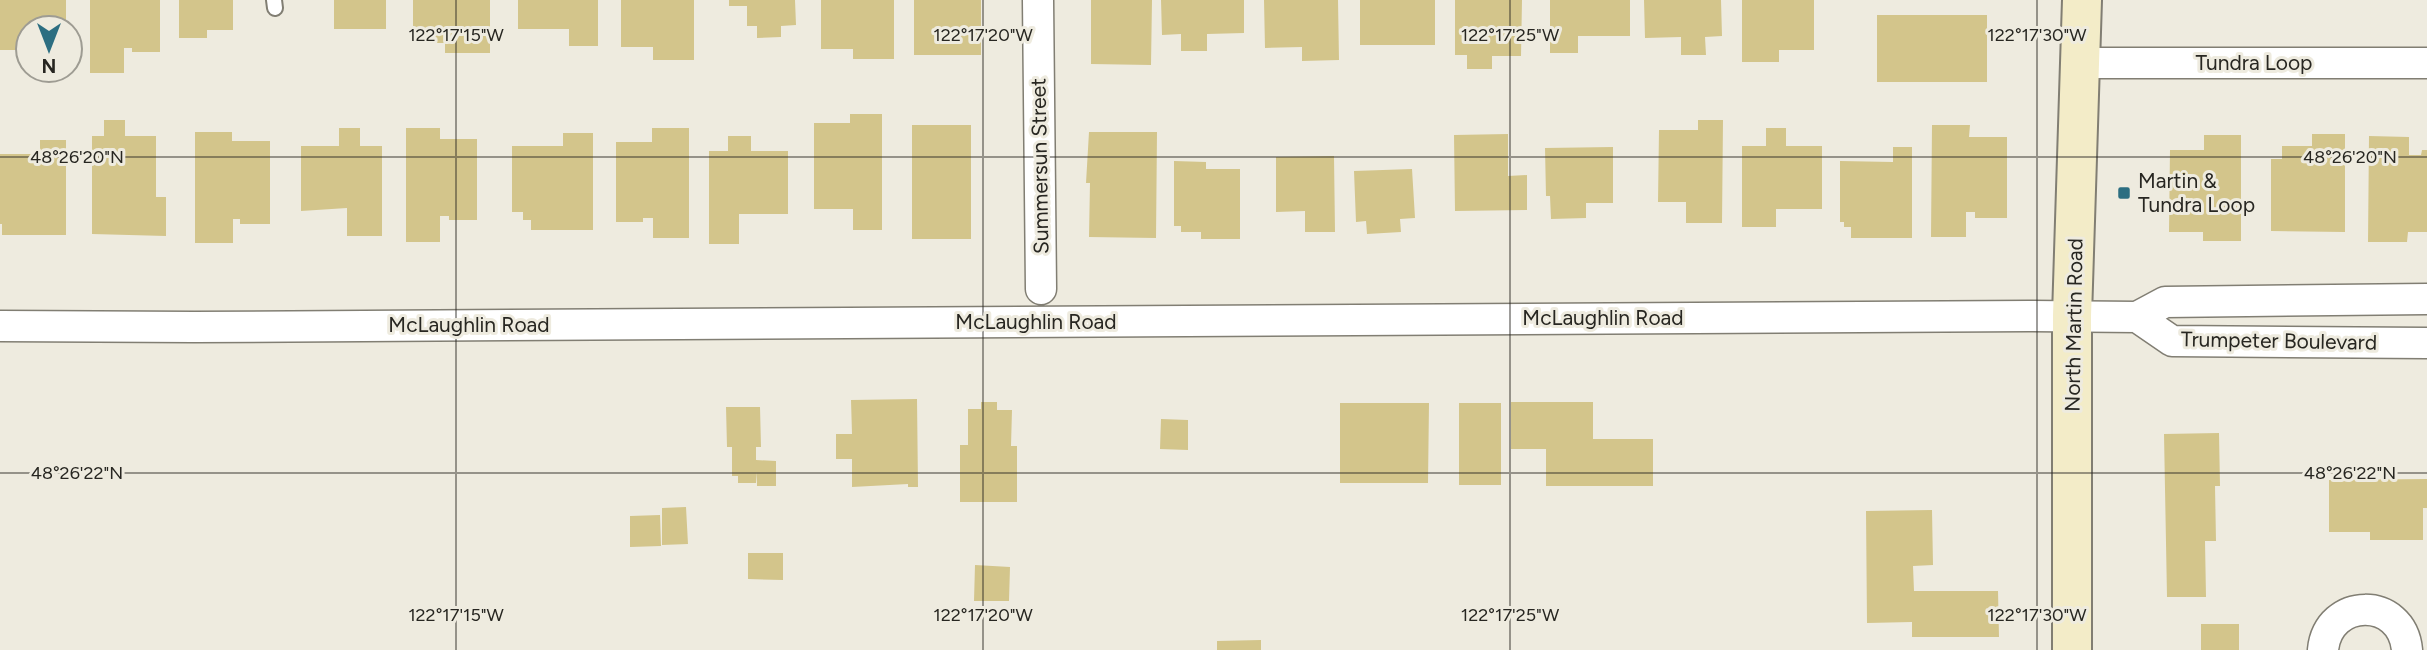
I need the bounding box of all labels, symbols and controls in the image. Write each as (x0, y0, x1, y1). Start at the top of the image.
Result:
north arrow (14, 14, 84, 84)
text: 122°17'15"W (408, 24, 505, 46)
text: 122°17'20"W (933, 24, 1033, 46)
text: 122°17'25"W (1461, 24, 1560, 46)
text: 122°17'30"W (1987, 24, 2087, 46)
street label: Tundra Loop (2195, 50, 2313, 75)
text: N (42, 54, 56, 77)
street label: Summersun Street (1025, 78, 1054, 254)
text: 48°26'20"N (30, 146, 124, 168)
text: 48°26'20"N (2303, 146, 2397, 168)
place label: Martin & Tundra Loop (2138, 168, 2255, 217)
marker: Martin & Tundra Loop (2116, 185, 2132, 201)
street label: North Martin Road (2059, 238, 2088, 412)
street label: McLaughlin Road (1522, 305, 1684, 330)
street label: McLaughlin Road (955, 309, 1117, 334)
street label: McLaughlin Road (388, 312, 550, 337)
street label: Trumpeter Boulevard (2181, 326, 2377, 355)
text: 48°26'22"N (31, 462, 123, 484)
text: 48°26'22"N (2304, 462, 2396, 484)
text: 122°17'15"W (408, 604, 505, 626)
text: 122°17'20"W (933, 604, 1033, 626)
text: 122°17'25"W (1461, 604, 1560, 626)
text: 122°17'30"W (1987, 604, 2087, 626)

